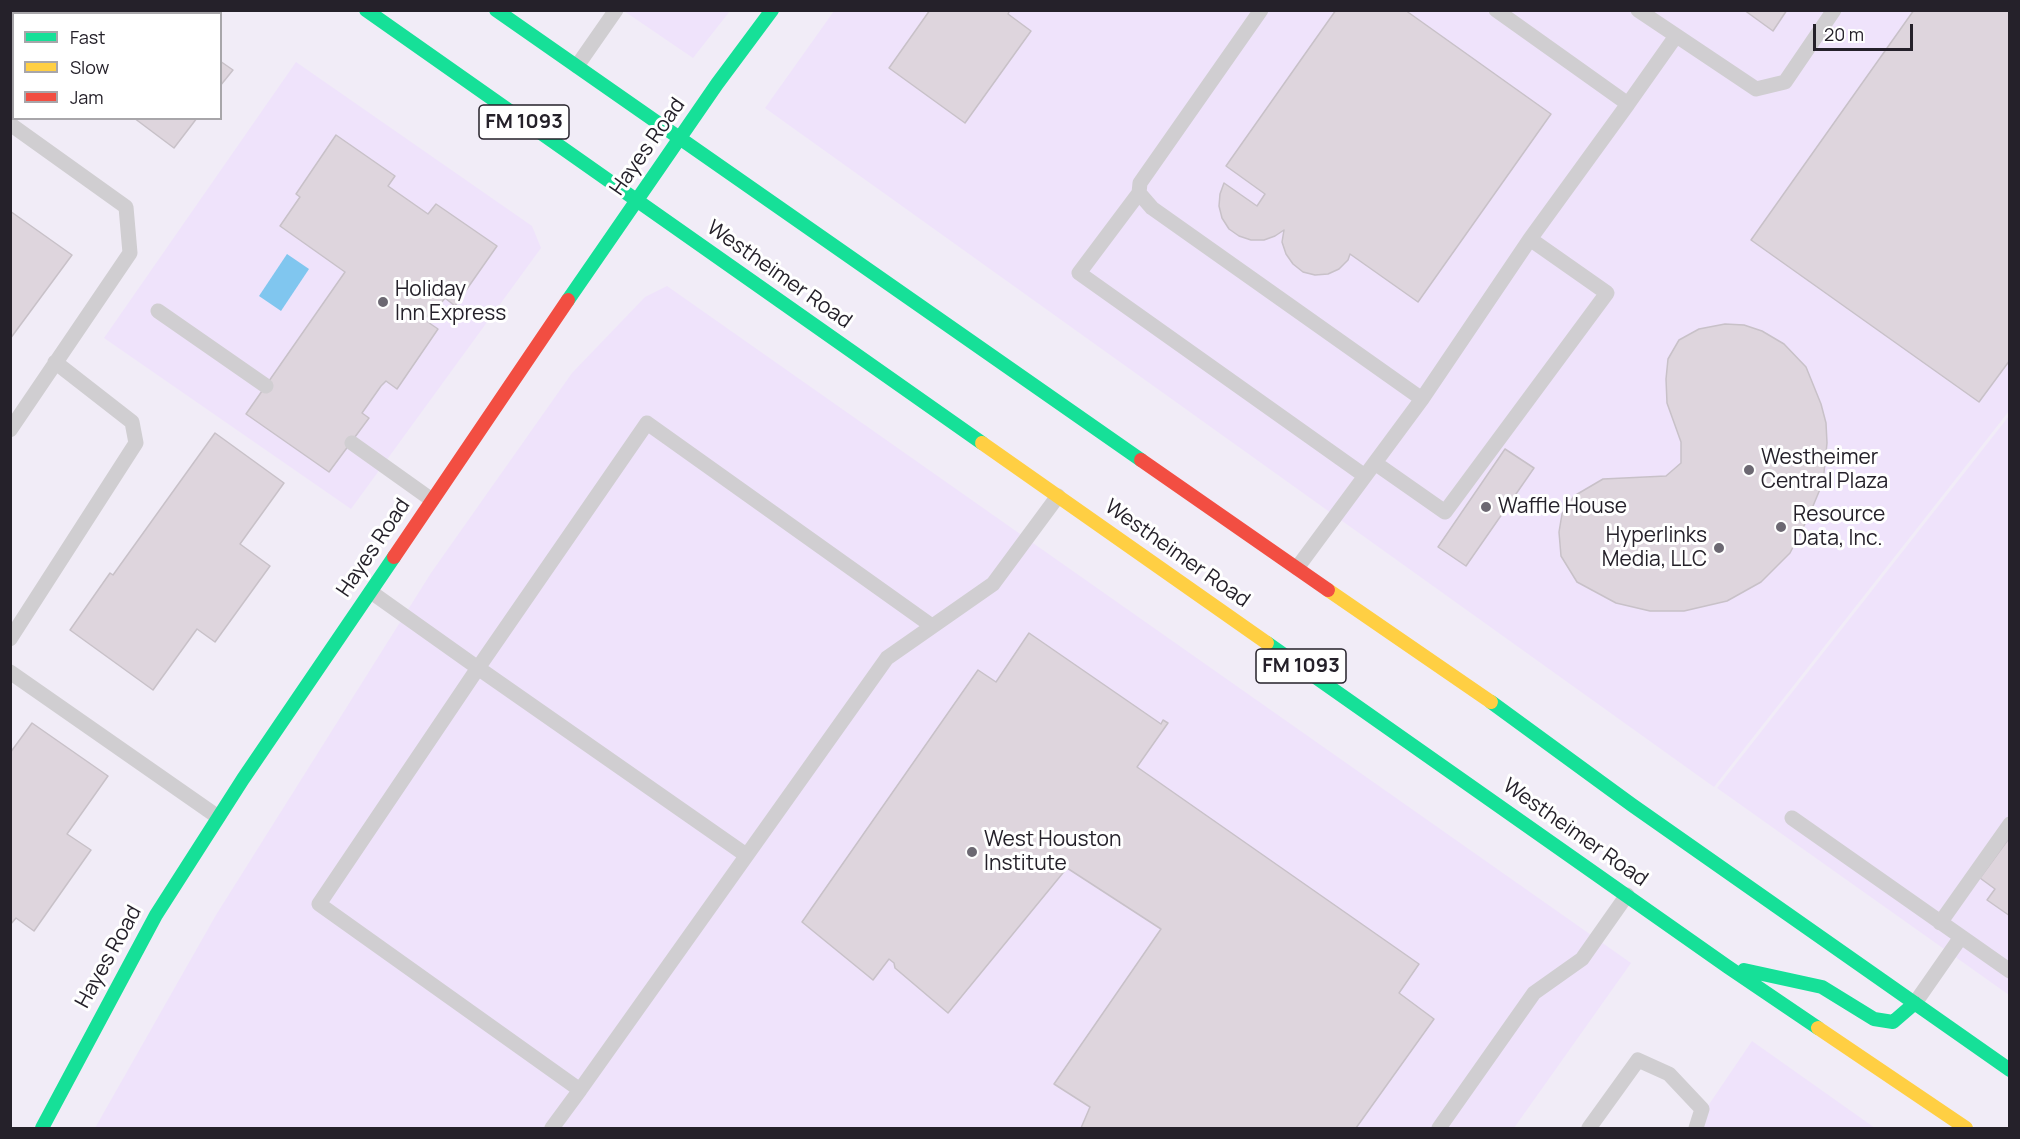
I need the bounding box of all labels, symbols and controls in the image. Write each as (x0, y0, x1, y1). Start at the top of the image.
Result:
legend (12, 12, 222, 120)
scale bar (1816, 12, 1916, 50)
text: 20 m (1824, 22, 1864, 46)
text: Fast (70, 25, 105, 49)
text: Slow (70, 55, 109, 79)
text: Jam (70, 85, 104, 109)
street label: Hayes Road (605, 93, 691, 201)
road number: FM 1093 (479, 105, 569, 139)
street label: Westheimer Road (702, 216, 856, 334)
place label: Holiday Inn Express (395, 277, 506, 327)
marker: Holiday Inn Express (376, 295, 390, 309)
place label: Westheimer Central Plaza (1761, 445, 1888, 495)
marker: Westheimer Central Plaza (1742, 463, 1756, 477)
street label: Hayes Road (332, 494, 416, 602)
place label: Waffle House (1498, 494, 1627, 520)
street label: Westheimer Road (1100, 495, 1254, 613)
marker: Waffle House (1479, 500, 1493, 514)
place label: Resource Data, Inc. (1793, 502, 1885, 552)
marker: Resource Data, Inc. (1774, 520, 1788, 534)
place label: Hyperlinks Media, LLC (1602, 523, 1707, 573)
marker: Hyperlinks Media, LLC (1712, 541, 1726, 555)
road number: FM 1093 (1256, 649, 1346, 683)
street label: Westheimer Road (1498, 774, 1652, 892)
place label: West Houston Institute (984, 827, 1121, 877)
marker: West Houston Institute (965, 845, 979, 859)
street label: Hayes Road (71, 901, 147, 1013)

